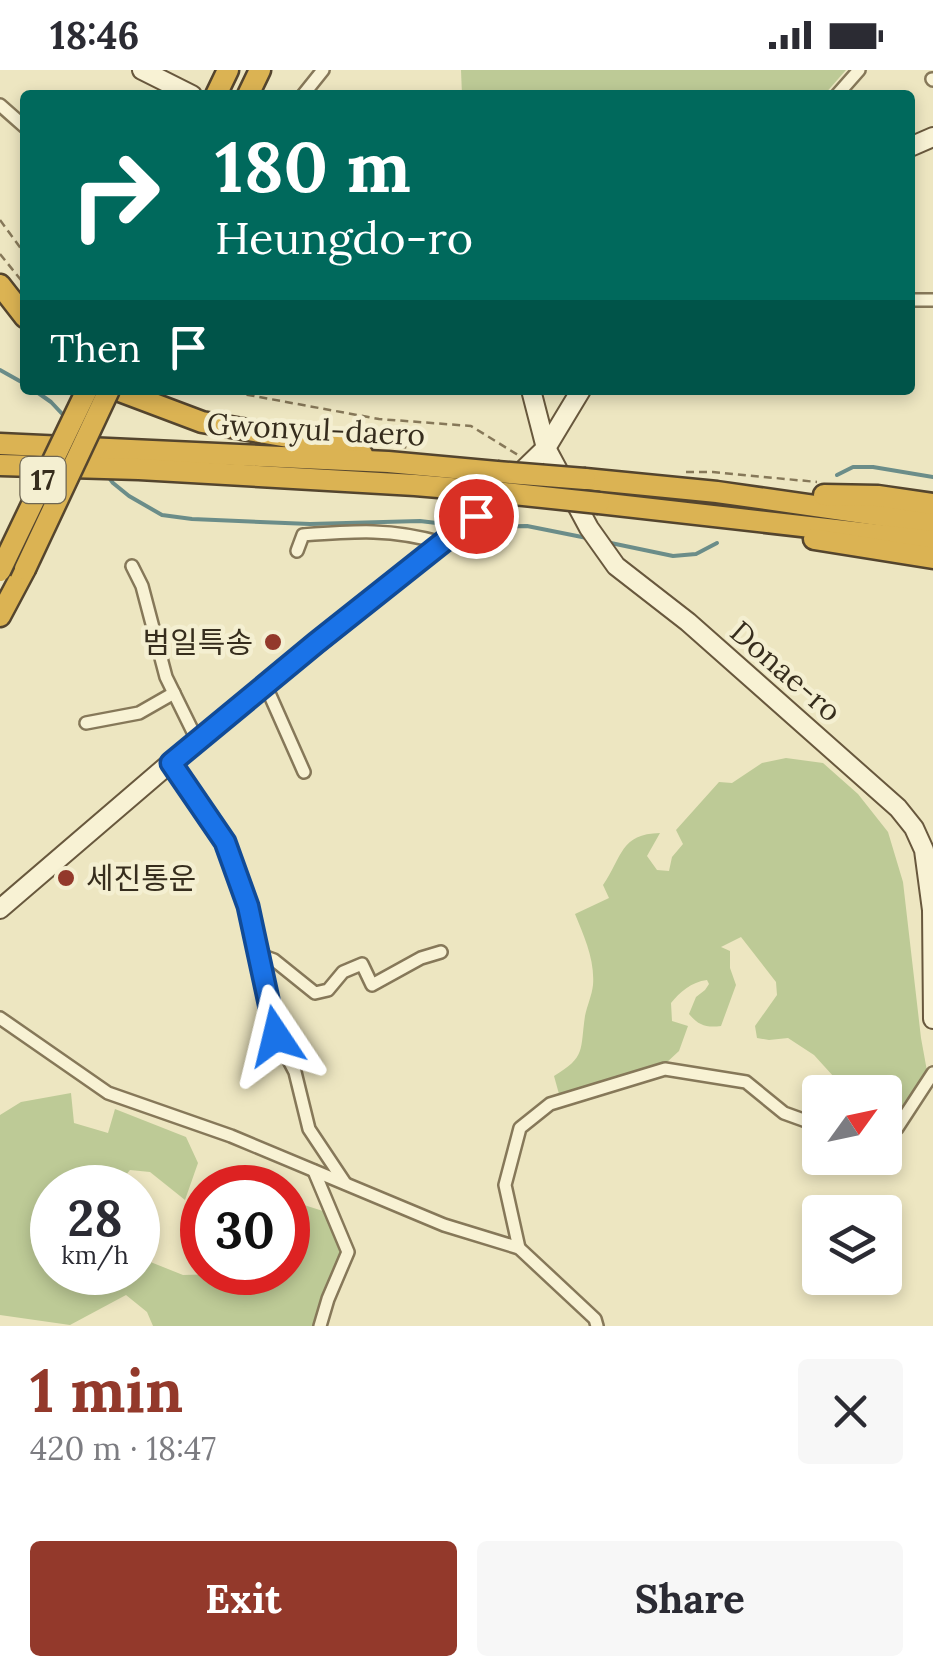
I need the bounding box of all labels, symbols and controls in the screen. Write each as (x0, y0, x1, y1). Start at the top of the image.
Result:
text: 18:46 (50, 11, 139, 59)
text: 180 m (215, 122, 411, 211)
icon: right (50, 130, 180, 260)
text: Heungdo-ro (215, 209, 473, 266)
icon: arrive (161, 320, 216, 375)
text: Then (50, 324, 141, 372)
street label: Gwonyul-daero (206, 404, 426, 455)
road number: 17 (20, 457, 66, 503)
pin (434, 474, 519, 559)
icon: arrive (449, 489, 504, 544)
street label: Donae-ro (723, 612, 849, 730)
place label: 범일특송 (143, 623, 253, 661)
marker: 범일특송 (262, 631, 284, 653)
place label: 세진통운 (86, 859, 196, 897)
marker: 세진통운 (55, 867, 77, 889)
position arrow (224, 984, 328, 1088)
north arrow (802, 1075, 902, 1175)
map controls (802, 1075, 902, 1295)
speed limit sign: 30 (180, 1165, 310, 1295)
text: 28 (67, 1186, 123, 1250)
button: layers (802, 1195, 902, 1295)
text: km/h (61, 1239, 129, 1271)
text: 1 min (30, 1352, 183, 1428)
button: close (798, 1359, 903, 1464)
text: 420 m · 18:47 (30, 1428, 216, 1469)
button: Exit (30, 1541, 457, 1656)
button: Share (477, 1541, 903, 1656)

